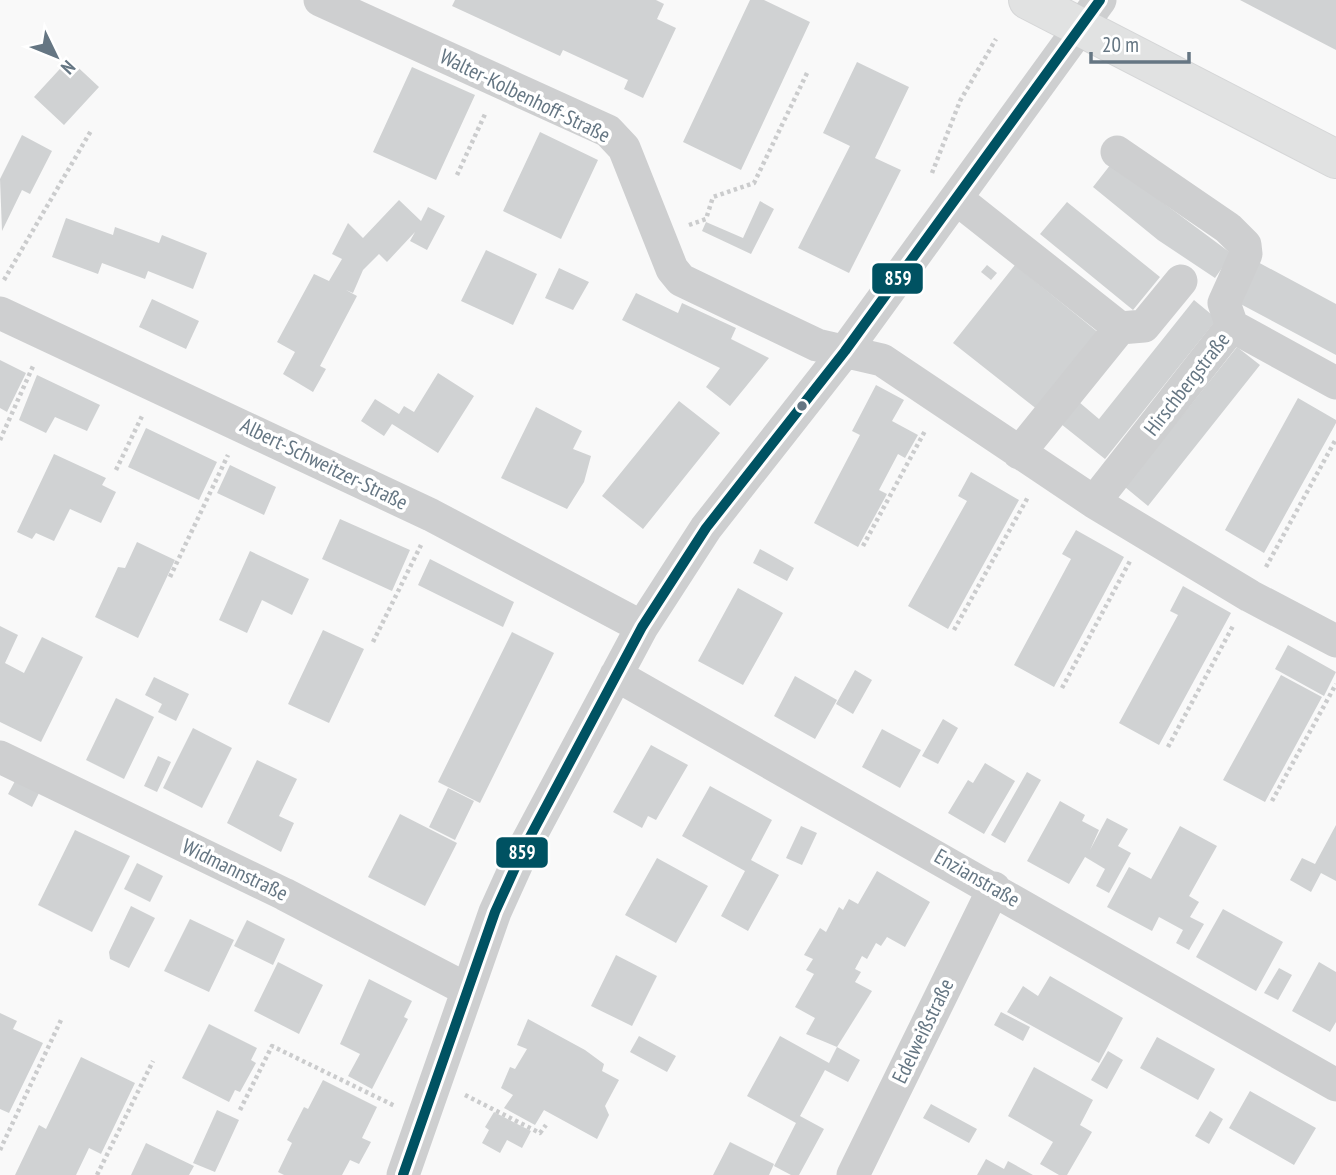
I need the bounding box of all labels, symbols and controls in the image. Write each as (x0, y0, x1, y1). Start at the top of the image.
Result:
north arrow (21, 21, 91, 91)
scale bar (1091, 21, 1189, 65)
text: 20 m (1102, 31, 1139, 58)
street label: Walter-Kolbenhoff-Straße (436, 43, 615, 148)
text: N (56, 56, 81, 80)
line badge: 859 (871, 262, 924, 295)
text: 859 (884, 266, 912, 290)
street label: Hirschbergstraße (1138, 327, 1235, 441)
unlabelled marker (795, 399, 809, 413)
street label: Albert-Schweitzer-Straße (236, 411, 412, 516)
street label: Widmannstraße (178, 832, 292, 907)
line badge: 859 (495, 836, 549, 869)
text: 859 (508, 840, 536, 864)
street label: Enzianstraße (930, 842, 1025, 913)
street label: Edelweißstraße (886, 974, 960, 1088)

